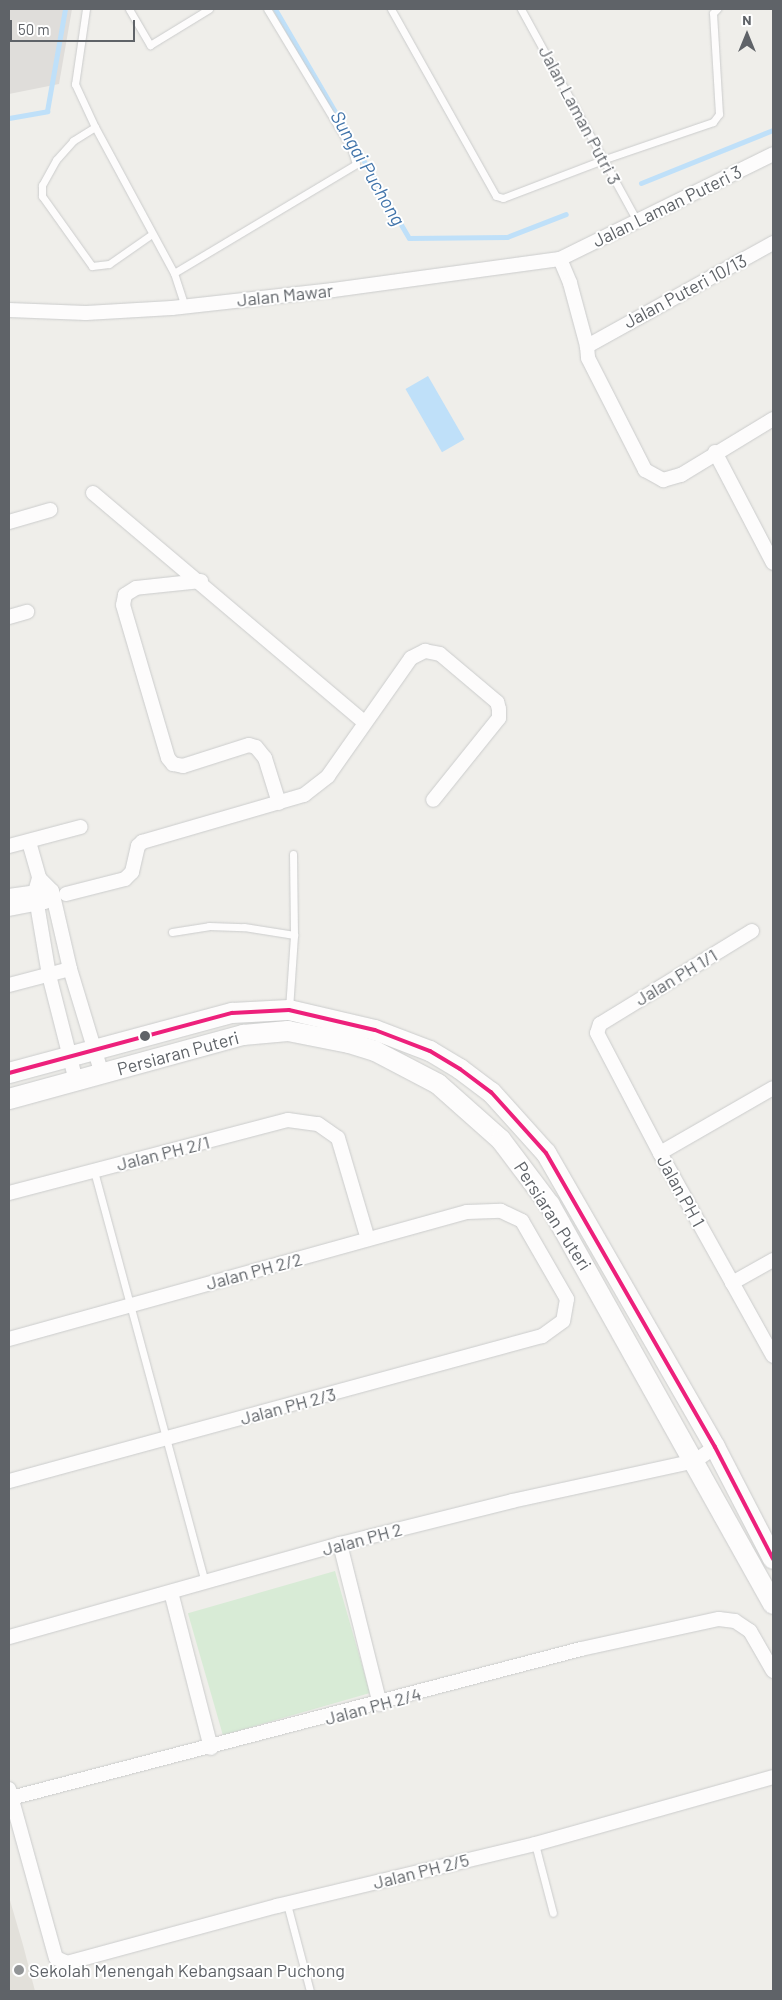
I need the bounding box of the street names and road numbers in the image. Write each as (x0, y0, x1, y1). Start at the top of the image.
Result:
street label: Jalan Laman Putri 3 (534, 42, 626, 188)
street label: Jalan Laman Puteri 3 (589, 161, 745, 251)
street label: Jalan Puteri 10/13 (620, 249, 750, 333)
street label: Jalan Mawar (236, 279, 334, 311)
street label: Jalan PH 1/1 (631, 944, 721, 1010)
street label: Persiaran Puteri (115, 1026, 241, 1080)
street label: Jalan PH 2/1 (114, 1131, 212, 1175)
street label: Jalan PH 1 (653, 1151, 709, 1231)
street label: Persiaran Puteri (510, 1158, 596, 1274)
street label: Jalan PH 2/2 (204, 1248, 304, 1294)
street label: Jalan PH 2/3 (238, 1383, 338, 1429)
street label: Jalan PH 2 (320, 1518, 404, 1560)
street label: Jalan PH 2/4 (322, 1683, 424, 1729)
street label: Jalan PH 2/5 (371, 1849, 471, 1893)

